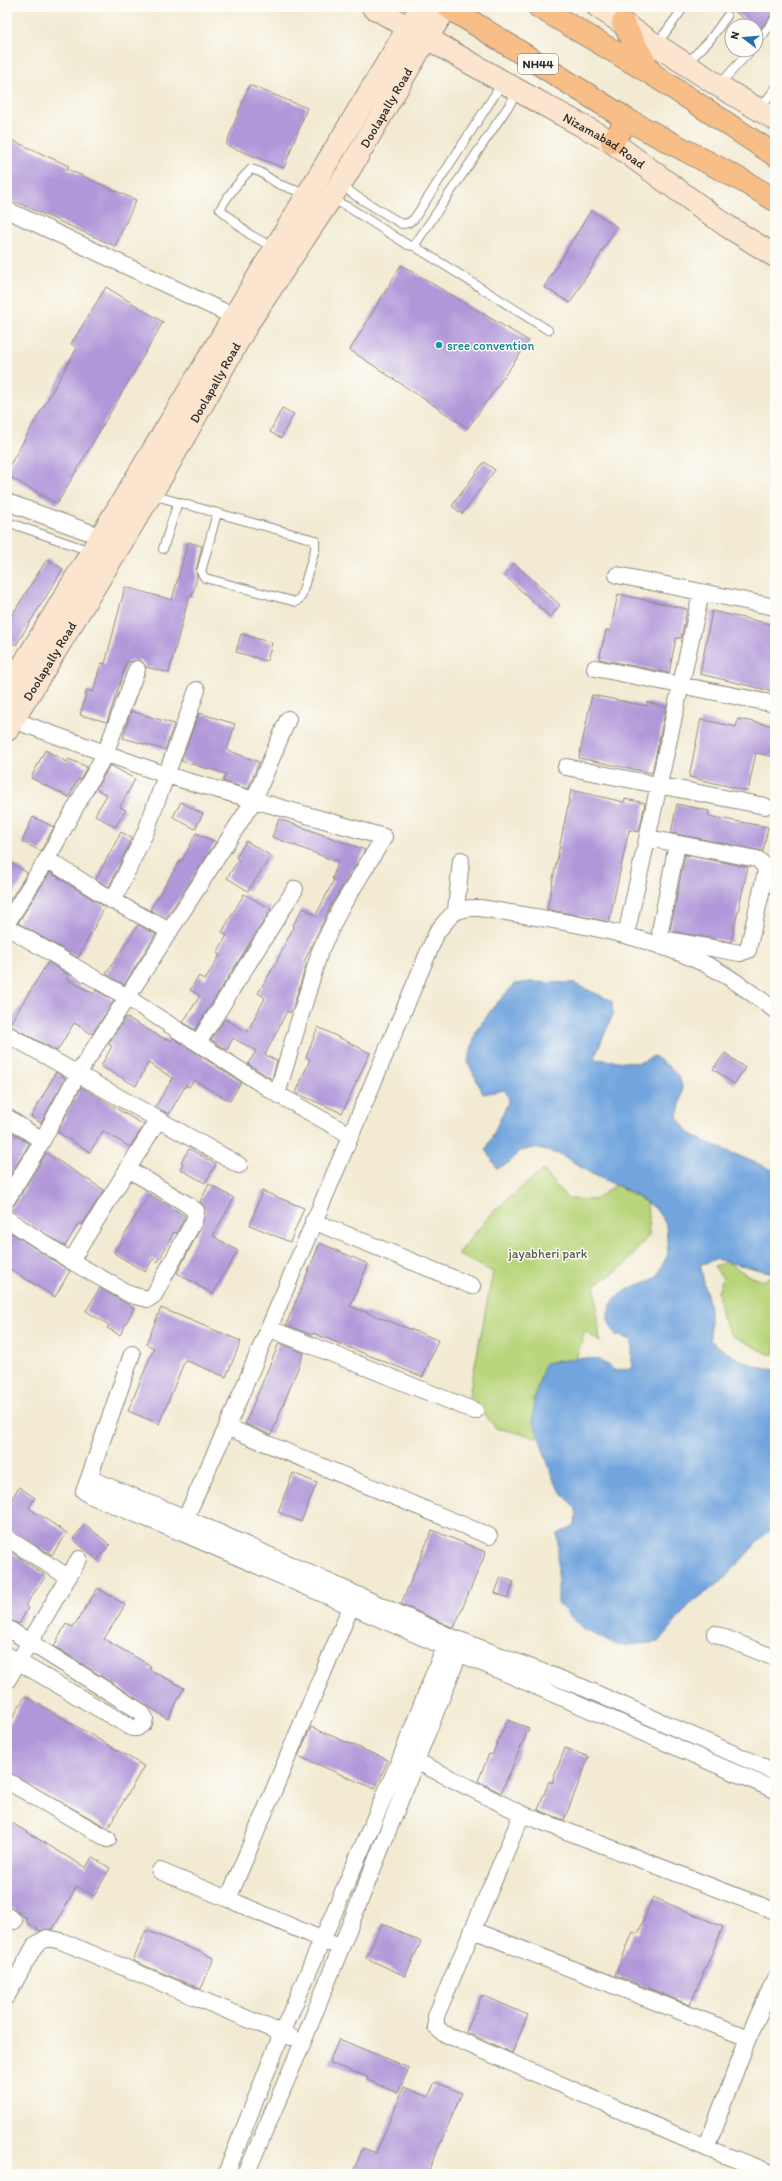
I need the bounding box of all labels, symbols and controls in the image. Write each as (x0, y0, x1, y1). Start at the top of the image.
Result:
north arrow (724, 18, 764, 58)
text: N (728, 30, 742, 41)
road number: NH44 (518, 54, 558, 74)
street label: Doolapally Road (357, 65, 415, 150)
street label: Nizamabad Road (561, 109, 648, 171)
place label: sree convention (447, 338, 534, 353)
street label: Doolapally Road (186, 339, 243, 425)
marker: sree convention (434, 340, 444, 350)
street label: Doolapally Road (19, 618, 79, 703)
park label: jayabheri park (508, 1246, 588, 1261)

